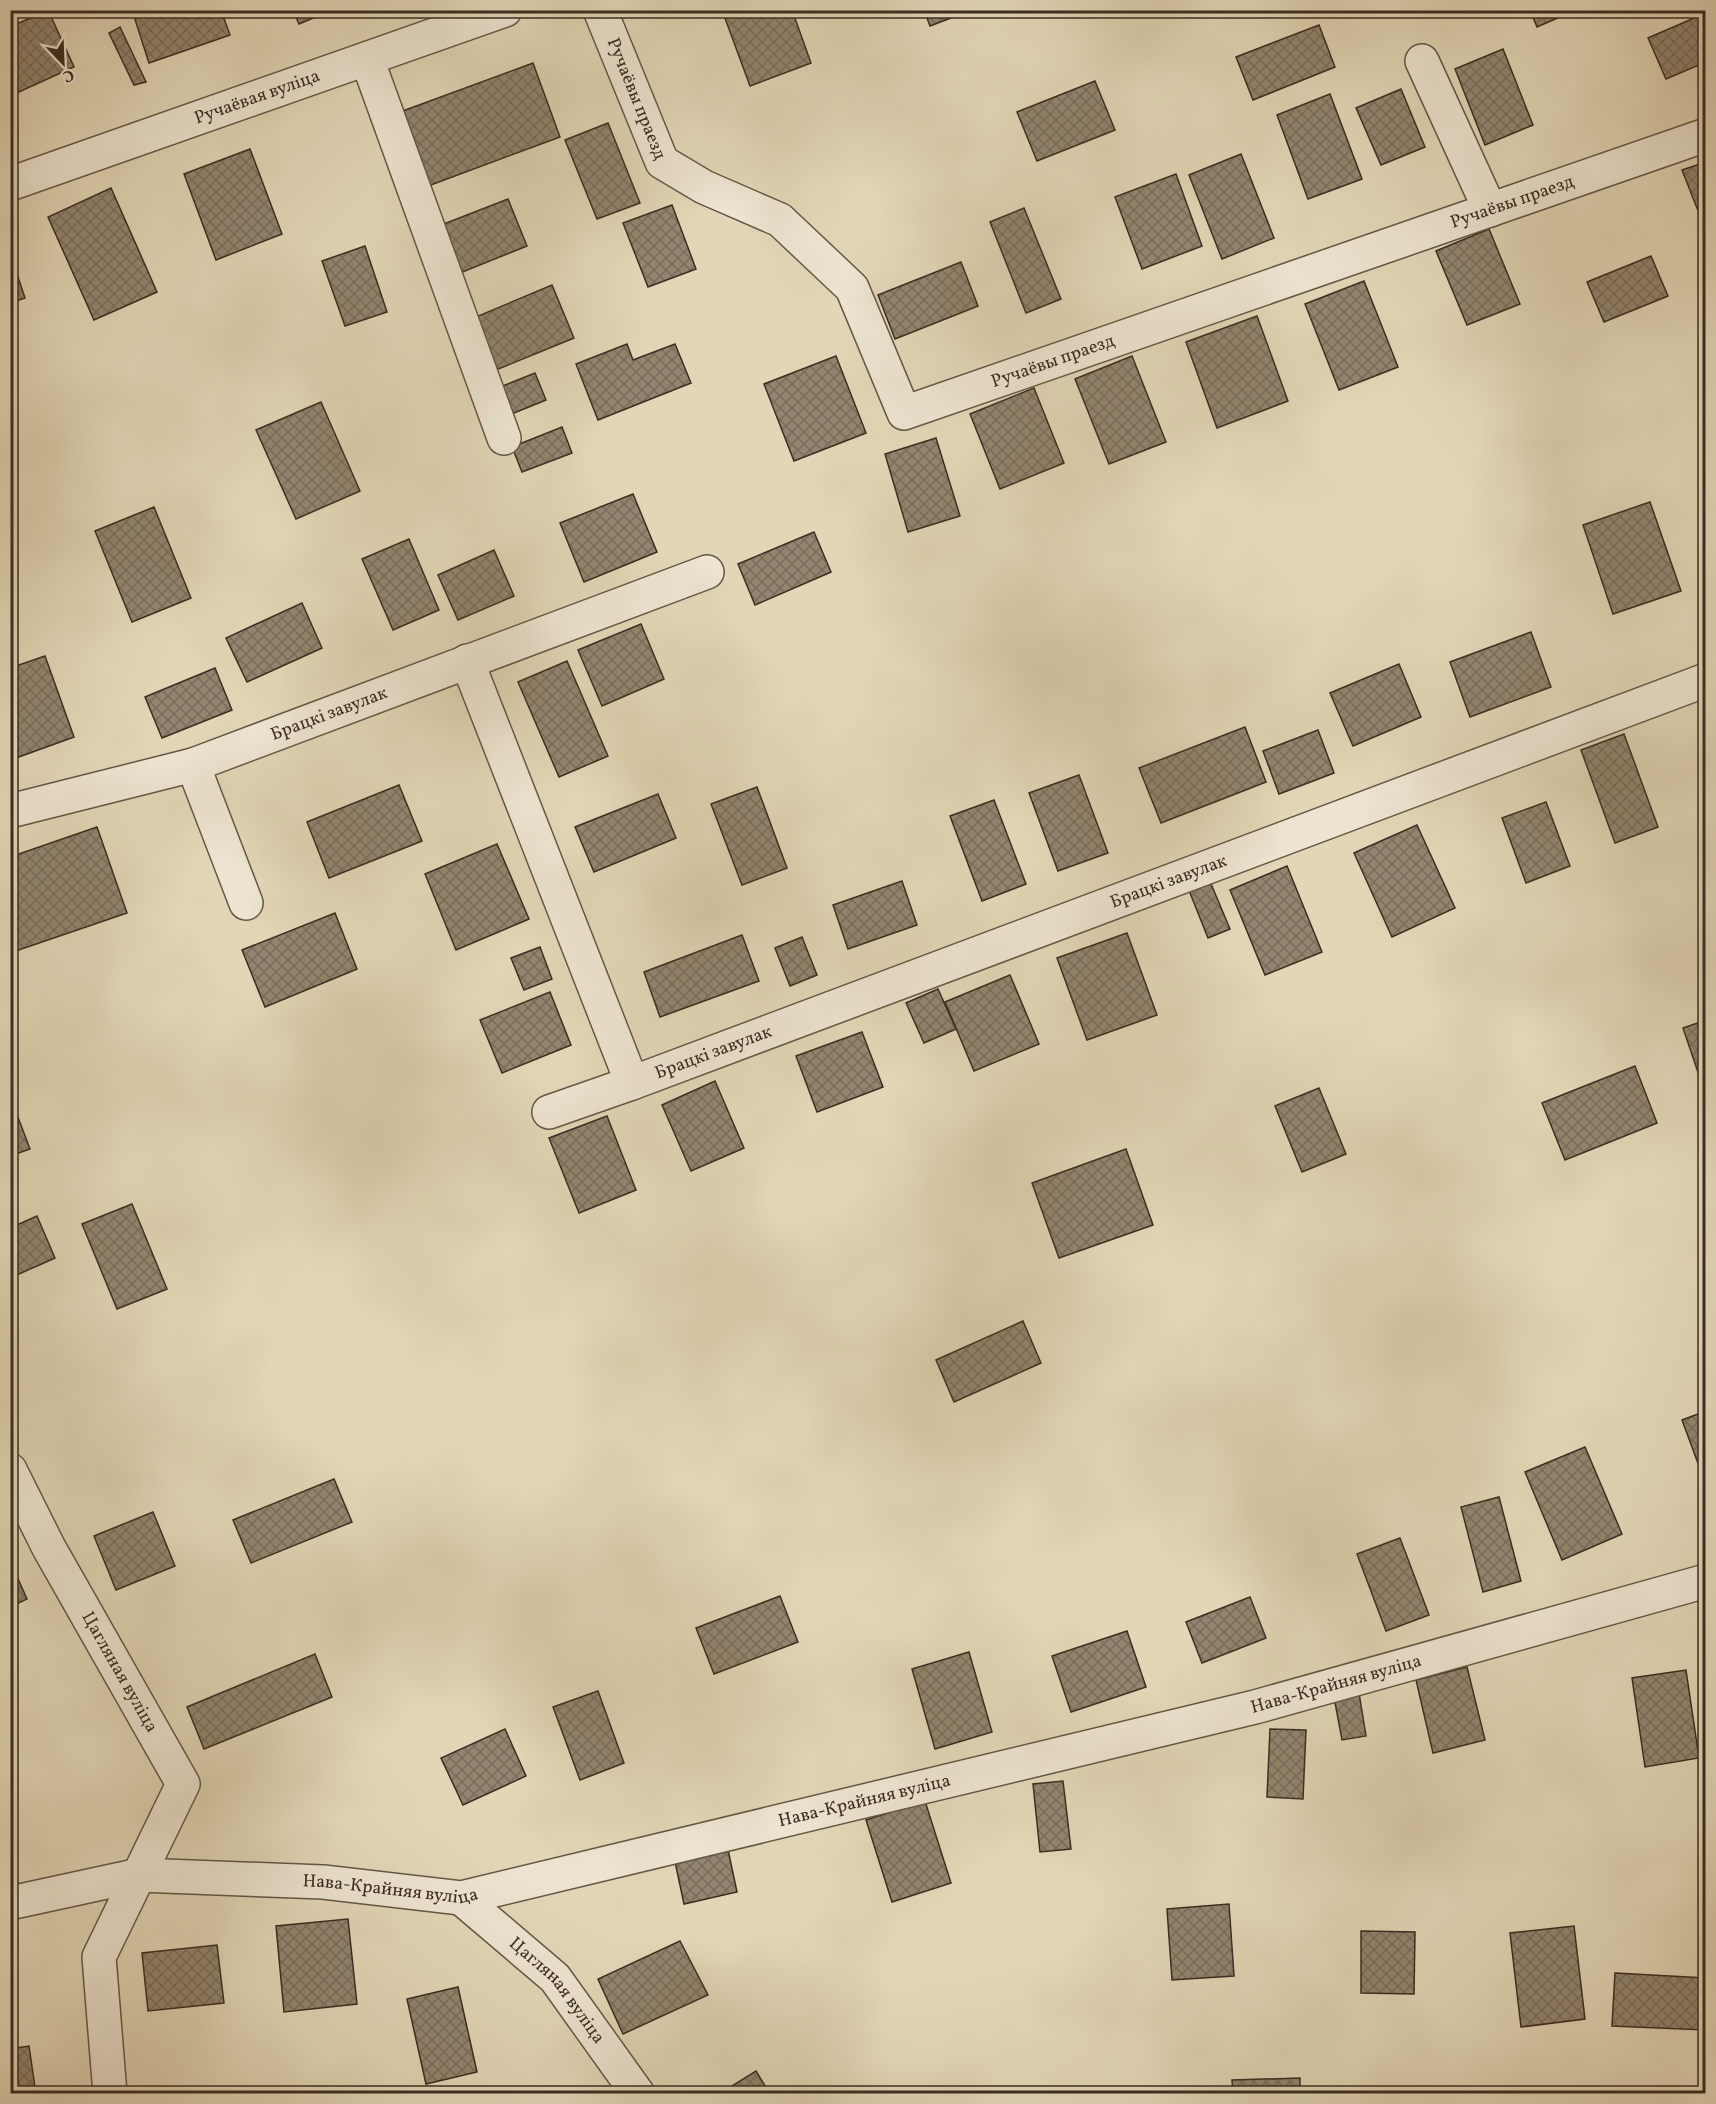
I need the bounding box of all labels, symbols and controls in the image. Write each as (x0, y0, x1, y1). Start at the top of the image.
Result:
north arrow (33, 33, 93, 93)
street label: Ручаёвы праезд (600, 34, 672, 164)
text: С (59, 63, 77, 87)
street label: Ручаёвая вуліца (191, 63, 323, 131)
street label: Ручаёвы праезд (1447, 169, 1577, 235)
street label: Ручаёвы праезд (988, 328, 1118, 394)
street label: Брацкі завулак (267, 680, 391, 747)
street label: Брацкі завулак (1107, 848, 1231, 915)
street label: Брацкі завулак (651, 1019, 776, 1086)
street label: Цагляная вуліца (75, 1607, 164, 1737)
street label: Нава-Крайняя вуліца (1248, 1649, 1425, 1720)
street label: Нава-Крайняя вуліца (776, 1768, 953, 1834)
street label: Нава-Крайняя вуліца (302, 1869, 481, 1911)
street label: Цагляная вуліца (503, 1931, 611, 2049)

